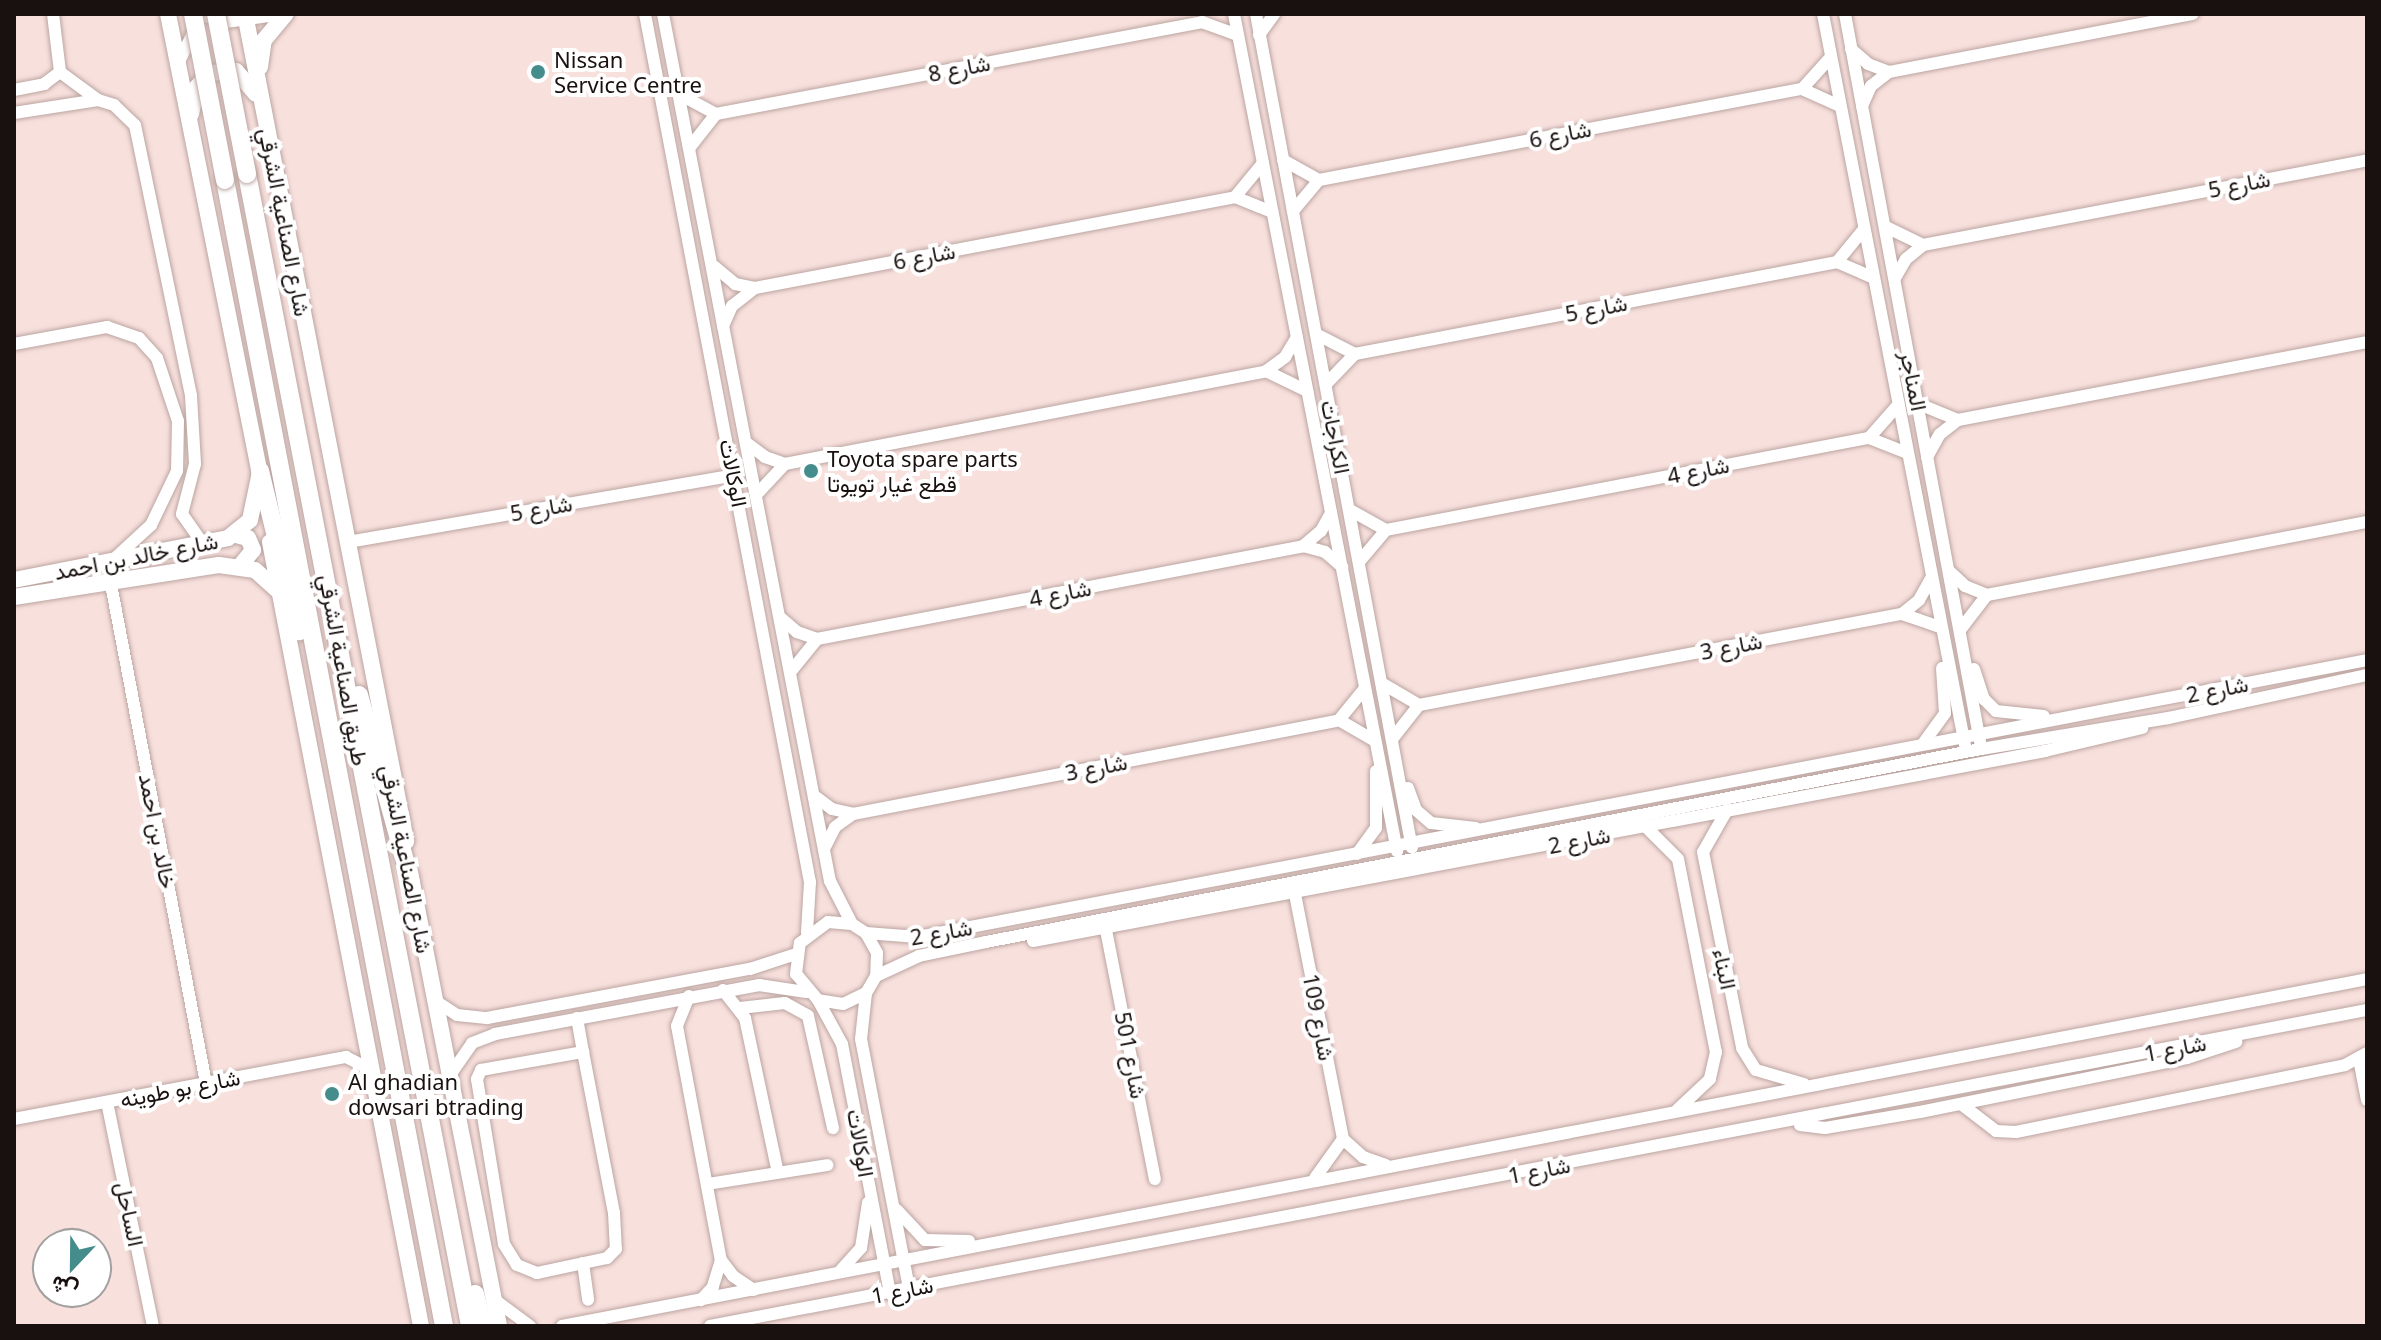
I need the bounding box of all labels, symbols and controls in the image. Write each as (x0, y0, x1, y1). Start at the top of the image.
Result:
place label: Nissan Service Centre (554, 46, 702, 98)
street label: شارع 8 (926, 49, 992, 87)
marker: Nissan Service Centre (529, 63, 547, 81)
street label: شارع 6 (1527, 115, 1593, 153)
street label: شارع الصناعية الشرقي (254, 126, 316, 318)
street label: شارع 5 (2206, 165, 2272, 203)
street label: شارع 6 (891, 237, 957, 275)
street label: شارع 5 (1563, 289, 1629, 327)
street label: المناجر (1895, 349, 1933, 413)
street label: الكراجات (1316, 398, 1356, 476)
street label: الوكالات (715, 437, 753, 509)
place label: Toyota spare parts قطع غيار تويوتا (827, 445, 1018, 496)
street label: شارع 4 (1665, 451, 1731, 489)
marker: Toyota spare parts قطع غيار تويوتا (802, 462, 820, 480)
street label: شارع 5 (508, 490, 574, 526)
street label: شارع خالد بن احمد (52, 527, 220, 585)
street label: طريق الصناعية الشرقي (314, 572, 374, 768)
street label: شارع 4 (1027, 574, 1093, 612)
street label: شارع 3 (1698, 627, 1764, 665)
street label: شارع 2 (2184, 670, 2250, 708)
street label: شارع 3 (1063, 748, 1129, 786)
street label: شارع الصناعية الشرقي (376, 763, 438, 955)
street label: خالد بن احمد (134, 771, 182, 891)
street label: شارع 2 (1546, 821, 1612, 859)
street label: شارع 2 (908, 914, 974, 950)
street label: البناء (1708, 946, 1742, 992)
street label: شارع 109 (1298, 971, 1340, 1063)
street label: شارع 501 (1110, 1009, 1152, 1101)
street label: شارع 1 (2142, 1029, 2208, 1067)
street label: شارع بو طوينه (118, 1063, 242, 1113)
place label: Al ghadian dowsari btrading (348, 1068, 524, 1120)
marker: Al ghadian dowsari btrading (323, 1085, 341, 1103)
street label: الوكالات (842, 1107, 880, 1179)
street label: شارع 1 (1506, 1151, 1572, 1189)
street label: الساحل (110, 1179, 150, 1249)
north arrow (32, 1228, 112, 1308)
text: ش (46, 1270, 82, 1307)
street label: شارع 1 (869, 1271, 935, 1309)

